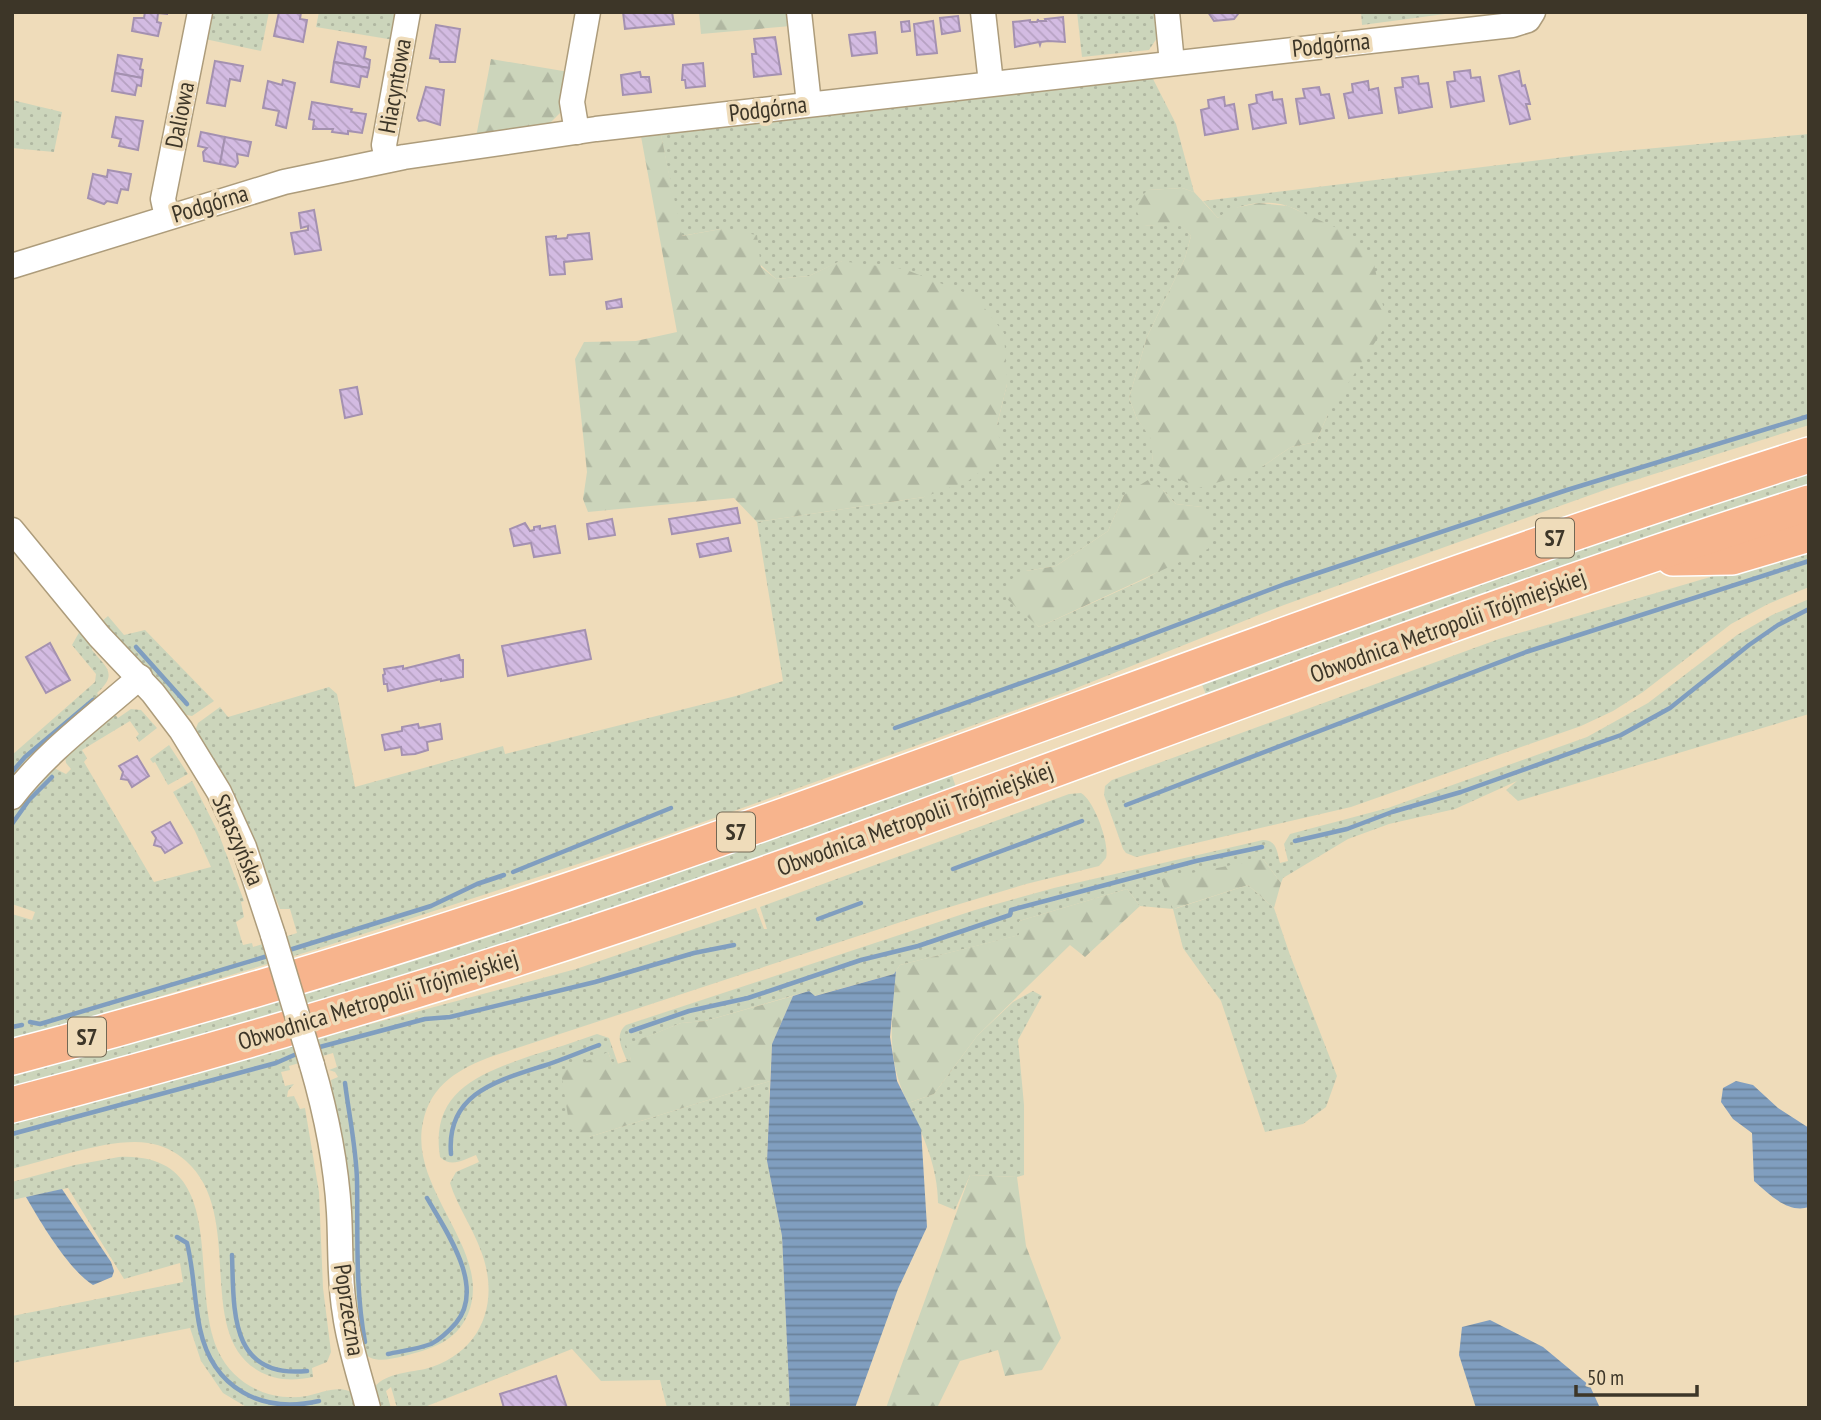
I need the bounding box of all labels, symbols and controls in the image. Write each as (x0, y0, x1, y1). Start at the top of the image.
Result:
street label: Podgórna (1290, 25, 1372, 64)
street label: Hiacyntowa (371, 36, 418, 136)
street label: Daliowa (158, 79, 201, 151)
street label: Podgórna (727, 88, 809, 129)
street label: Podgórna (168, 177, 252, 230)
road number: S7 (1536, 518, 1574, 558)
street label: Obwodnica Metropolii Trójmiejskiej (1306, 561, 1590, 690)
street label: Obwodnica Metropolii Trójmiejskiej (773, 754, 1057, 883)
street label: Straszyńska (205, 789, 272, 890)
road number: S7 (717, 812, 755, 852)
street label: Obwodnica Metropolii Trójmiejskiej (234, 942, 522, 1057)
road number: S7 (68, 1018, 106, 1056)
street label: Poprzeczna (327, 1262, 372, 1358)
scale bar (1576, 1354, 1697, 1398)
text: 50 m (1587, 1364, 1624, 1391)

